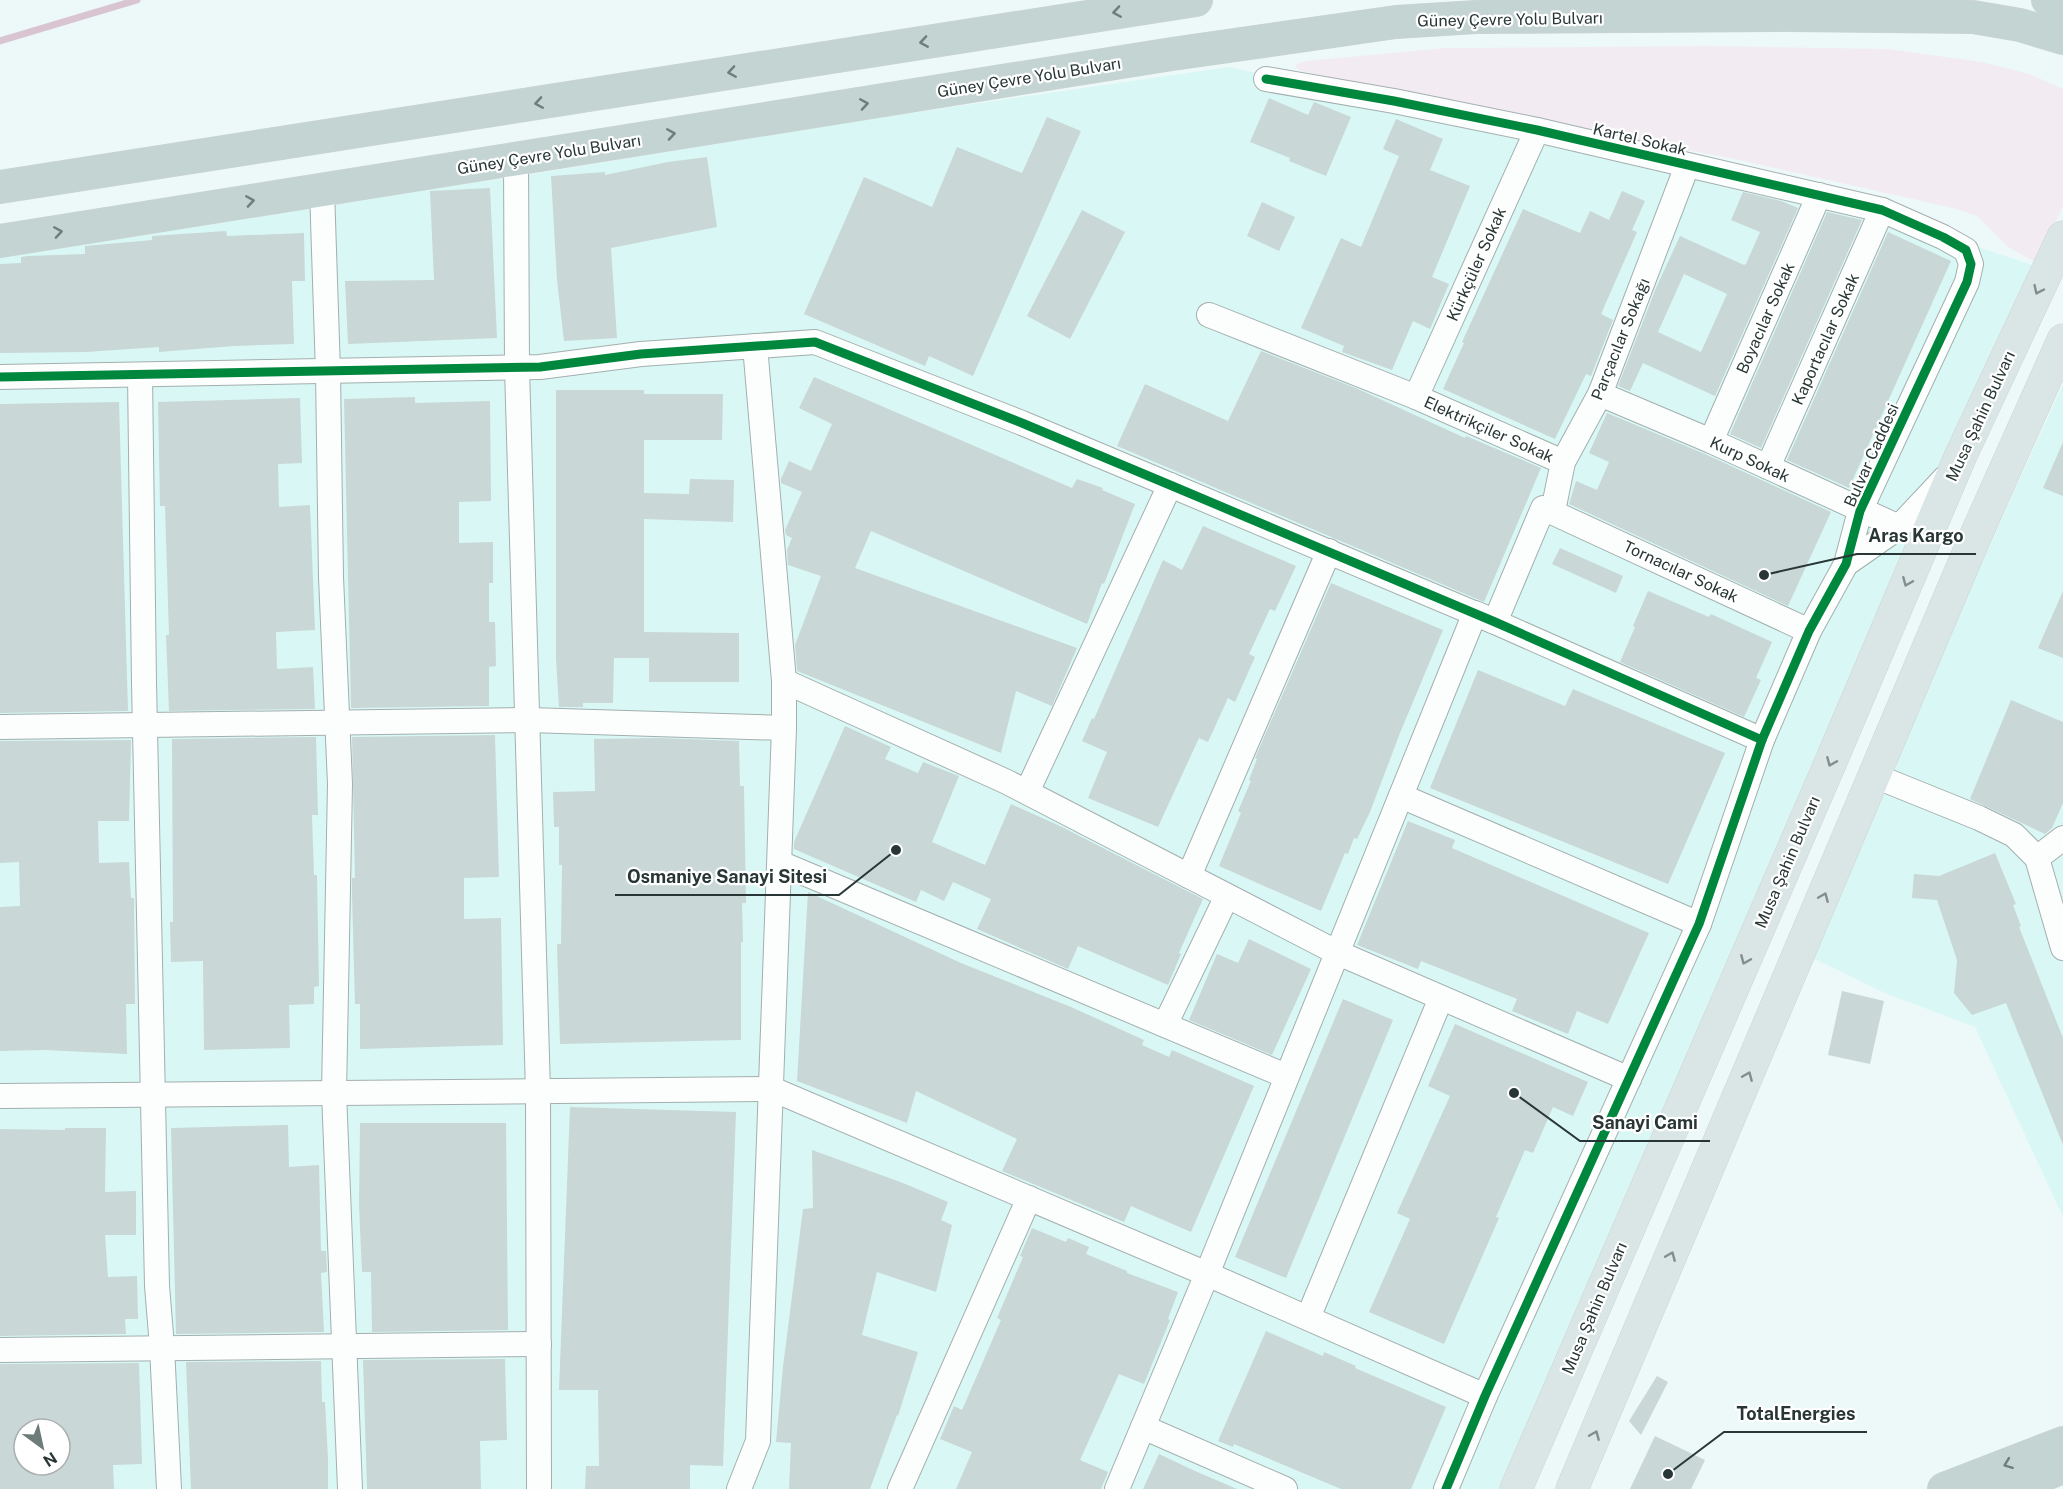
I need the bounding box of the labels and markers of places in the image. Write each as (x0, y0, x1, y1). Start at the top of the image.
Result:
callout: Aras Kargo (1857, 518, 1976, 554)
callout: Osmaniye Sanayi Sitesi (615, 859, 839, 895)
callout: Sanayi Cami (1580, 1105, 1710, 1141)
callout: TotalEnergies (1724, 1396, 1867, 1432)

